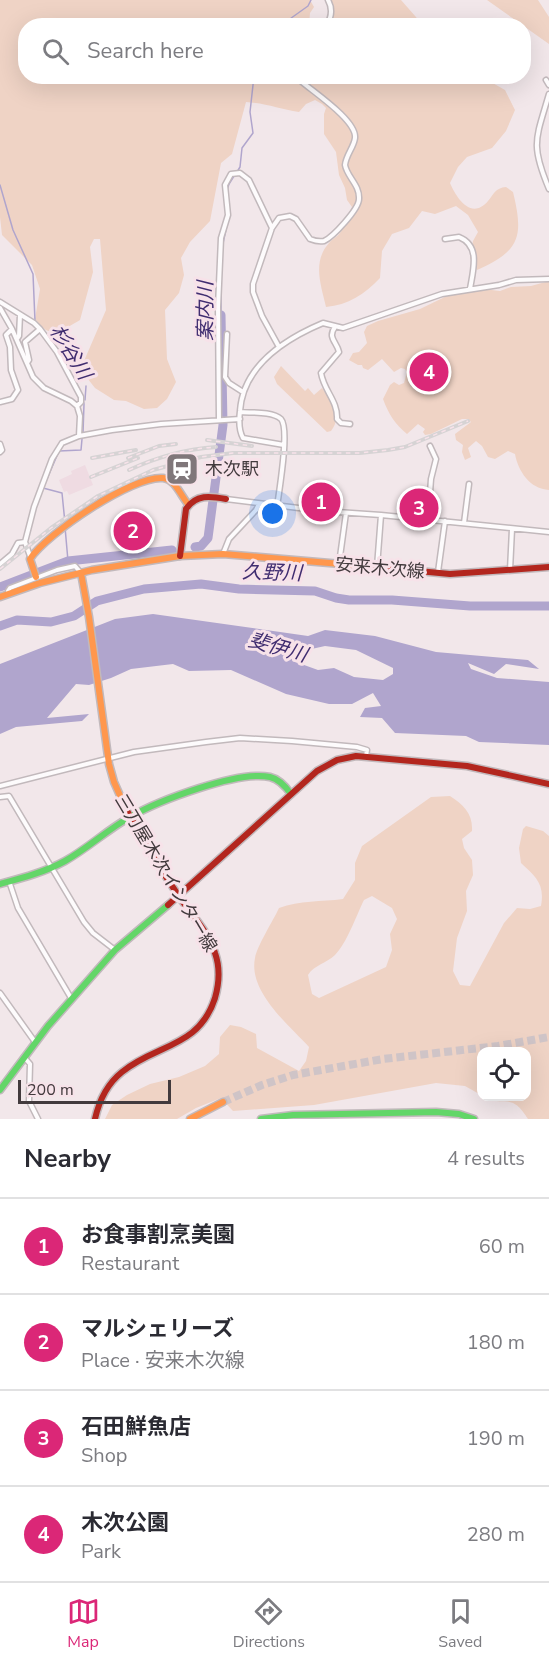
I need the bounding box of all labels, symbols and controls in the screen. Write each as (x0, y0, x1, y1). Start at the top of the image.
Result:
search box (18, 18, 531, 84)
icon: search (39, 35, 72, 68)
text: Search here (87, 36, 204, 66)
water label: 案内川 (192, 279, 219, 341)
water label: 杉谷川 (43, 320, 99, 387)
pin: 4 (410, 350, 448, 394)
station icon: 木次駅 (164, 451, 200, 487)
place label: 木次駅 (205, 457, 259, 481)
pin: 1 (302, 480, 340, 524)
pin: 3 (400, 486, 438, 530)
your location (258, 499, 287, 528)
pin: 2 (114, 508, 152, 554)
street label: 安来木次線 (334, 552, 426, 584)
water label: 久野川 (242, 558, 304, 587)
water label: 斐伊川 (245, 626, 312, 669)
street label: 三刀屋木次インター線 (109, 790, 223, 956)
map controls (477, 1047, 531, 1101)
button: locate (477, 1047, 531, 1101)
scale bar (18, 1077, 171, 1104)
text: 200 m (27, 1079, 74, 1101)
text: Nearby (24, 1141, 111, 1176)
text: 4 results (447, 1145, 525, 1172)
text: お食事割烹美園 (81, 1220, 235, 1250)
text: 1 (38, 1233, 50, 1260)
text: 60 m (479, 1233, 525, 1260)
text: Restaurant (81, 1250, 179, 1277)
text: マルシェリーズ (81, 1314, 234, 1344)
text: 2 (38, 1329, 50, 1356)
text: 180 m (467, 1329, 525, 1356)
text: Place · 安来木次線 (81, 1347, 245, 1374)
text: 石田鮮魚店 (81, 1412, 191, 1442)
text: 3 (38, 1425, 50, 1452)
text: 190 m (467, 1425, 525, 1452)
text: Shop (81, 1442, 127, 1469)
text: 木次公園 (81, 1508, 169, 1538)
text: 4 (38, 1521, 50, 1548)
text: 280 m (467, 1521, 525, 1548)
text: Park (81, 1538, 121, 1565)
tab: Map (67, 1595, 100, 1653)
tab: Directions (233, 1595, 305, 1653)
tab: Saved (438, 1595, 482, 1653)

